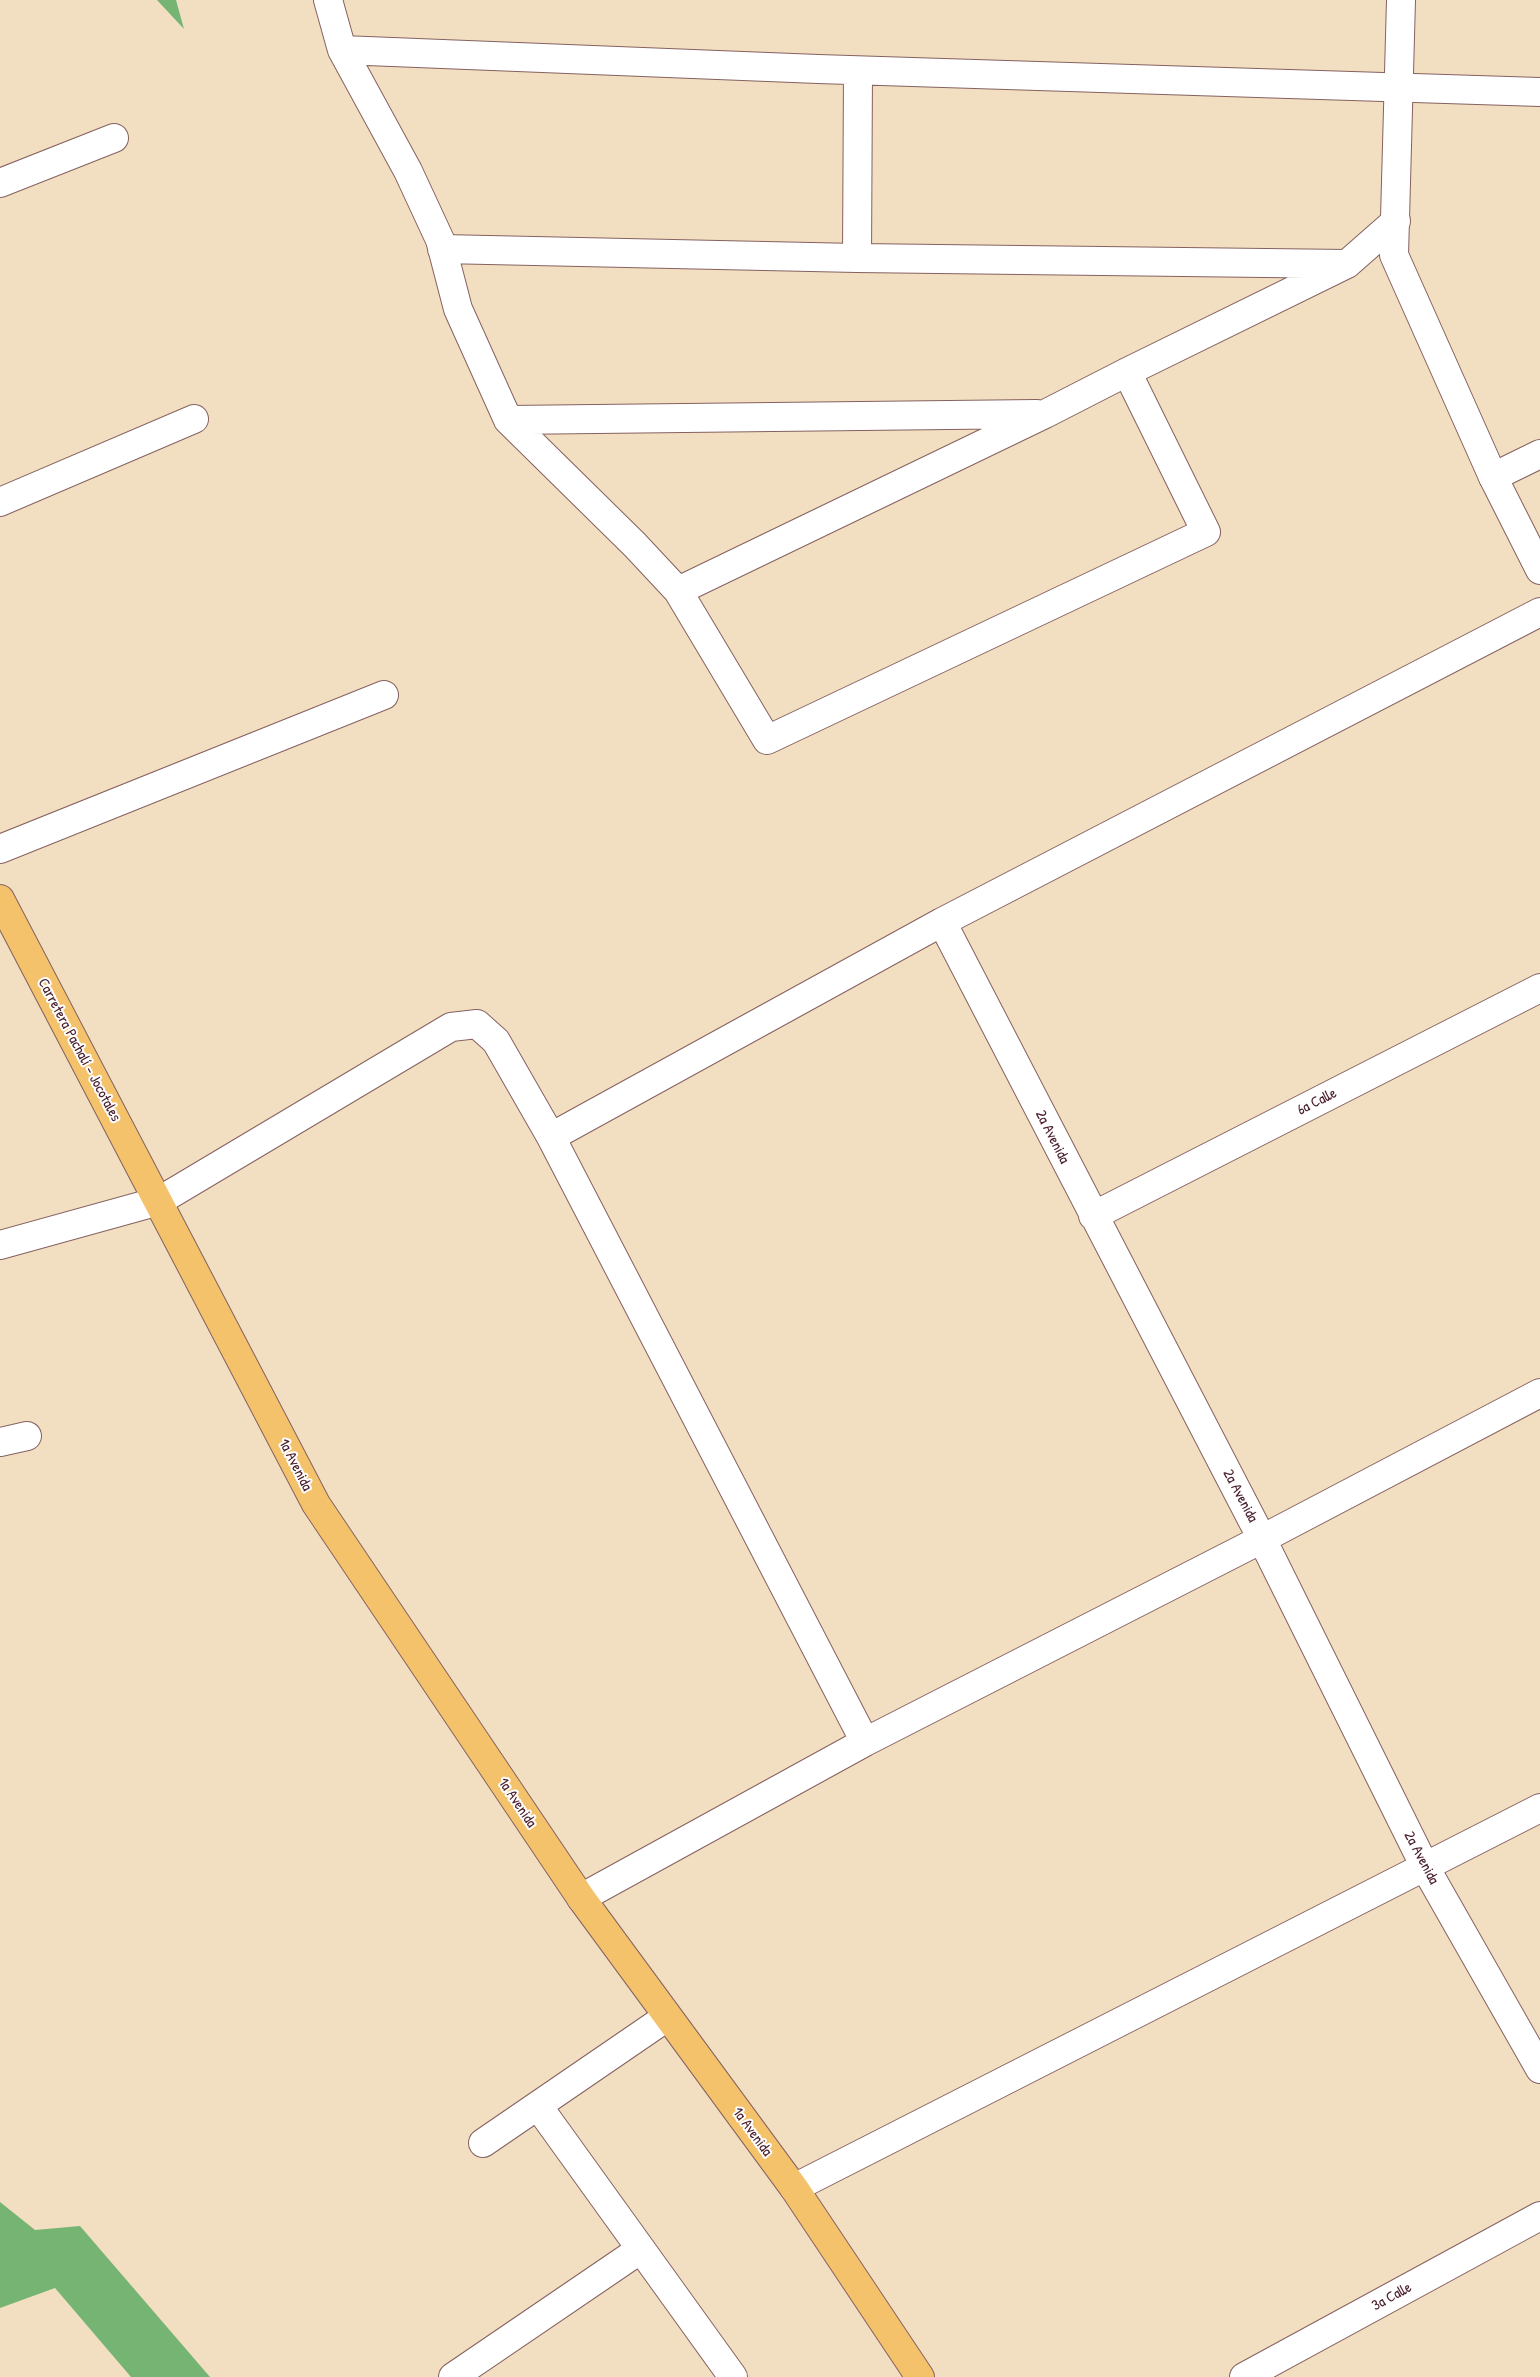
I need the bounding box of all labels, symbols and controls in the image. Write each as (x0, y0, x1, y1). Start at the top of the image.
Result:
street label: Carretera Pachalí - Jocotales (34, 975, 124, 1125)
street label: 6a Calle (1294, 1084, 1340, 1120)
street label: 2a Avenida (1031, 1107, 1073, 1167)
street label: 1a Avenida (274, 1436, 316, 1494)
street label: 2a Avenida (1219, 1466, 1261, 1526)
street label: 1a Avenida (494, 1775, 540, 1831)
street label: 2a Avenida (1400, 1828, 1442, 1888)
street label: 1a Avenida (728, 2104, 776, 2160)
street label: 3a Calle (1369, 2279, 1415, 2315)

